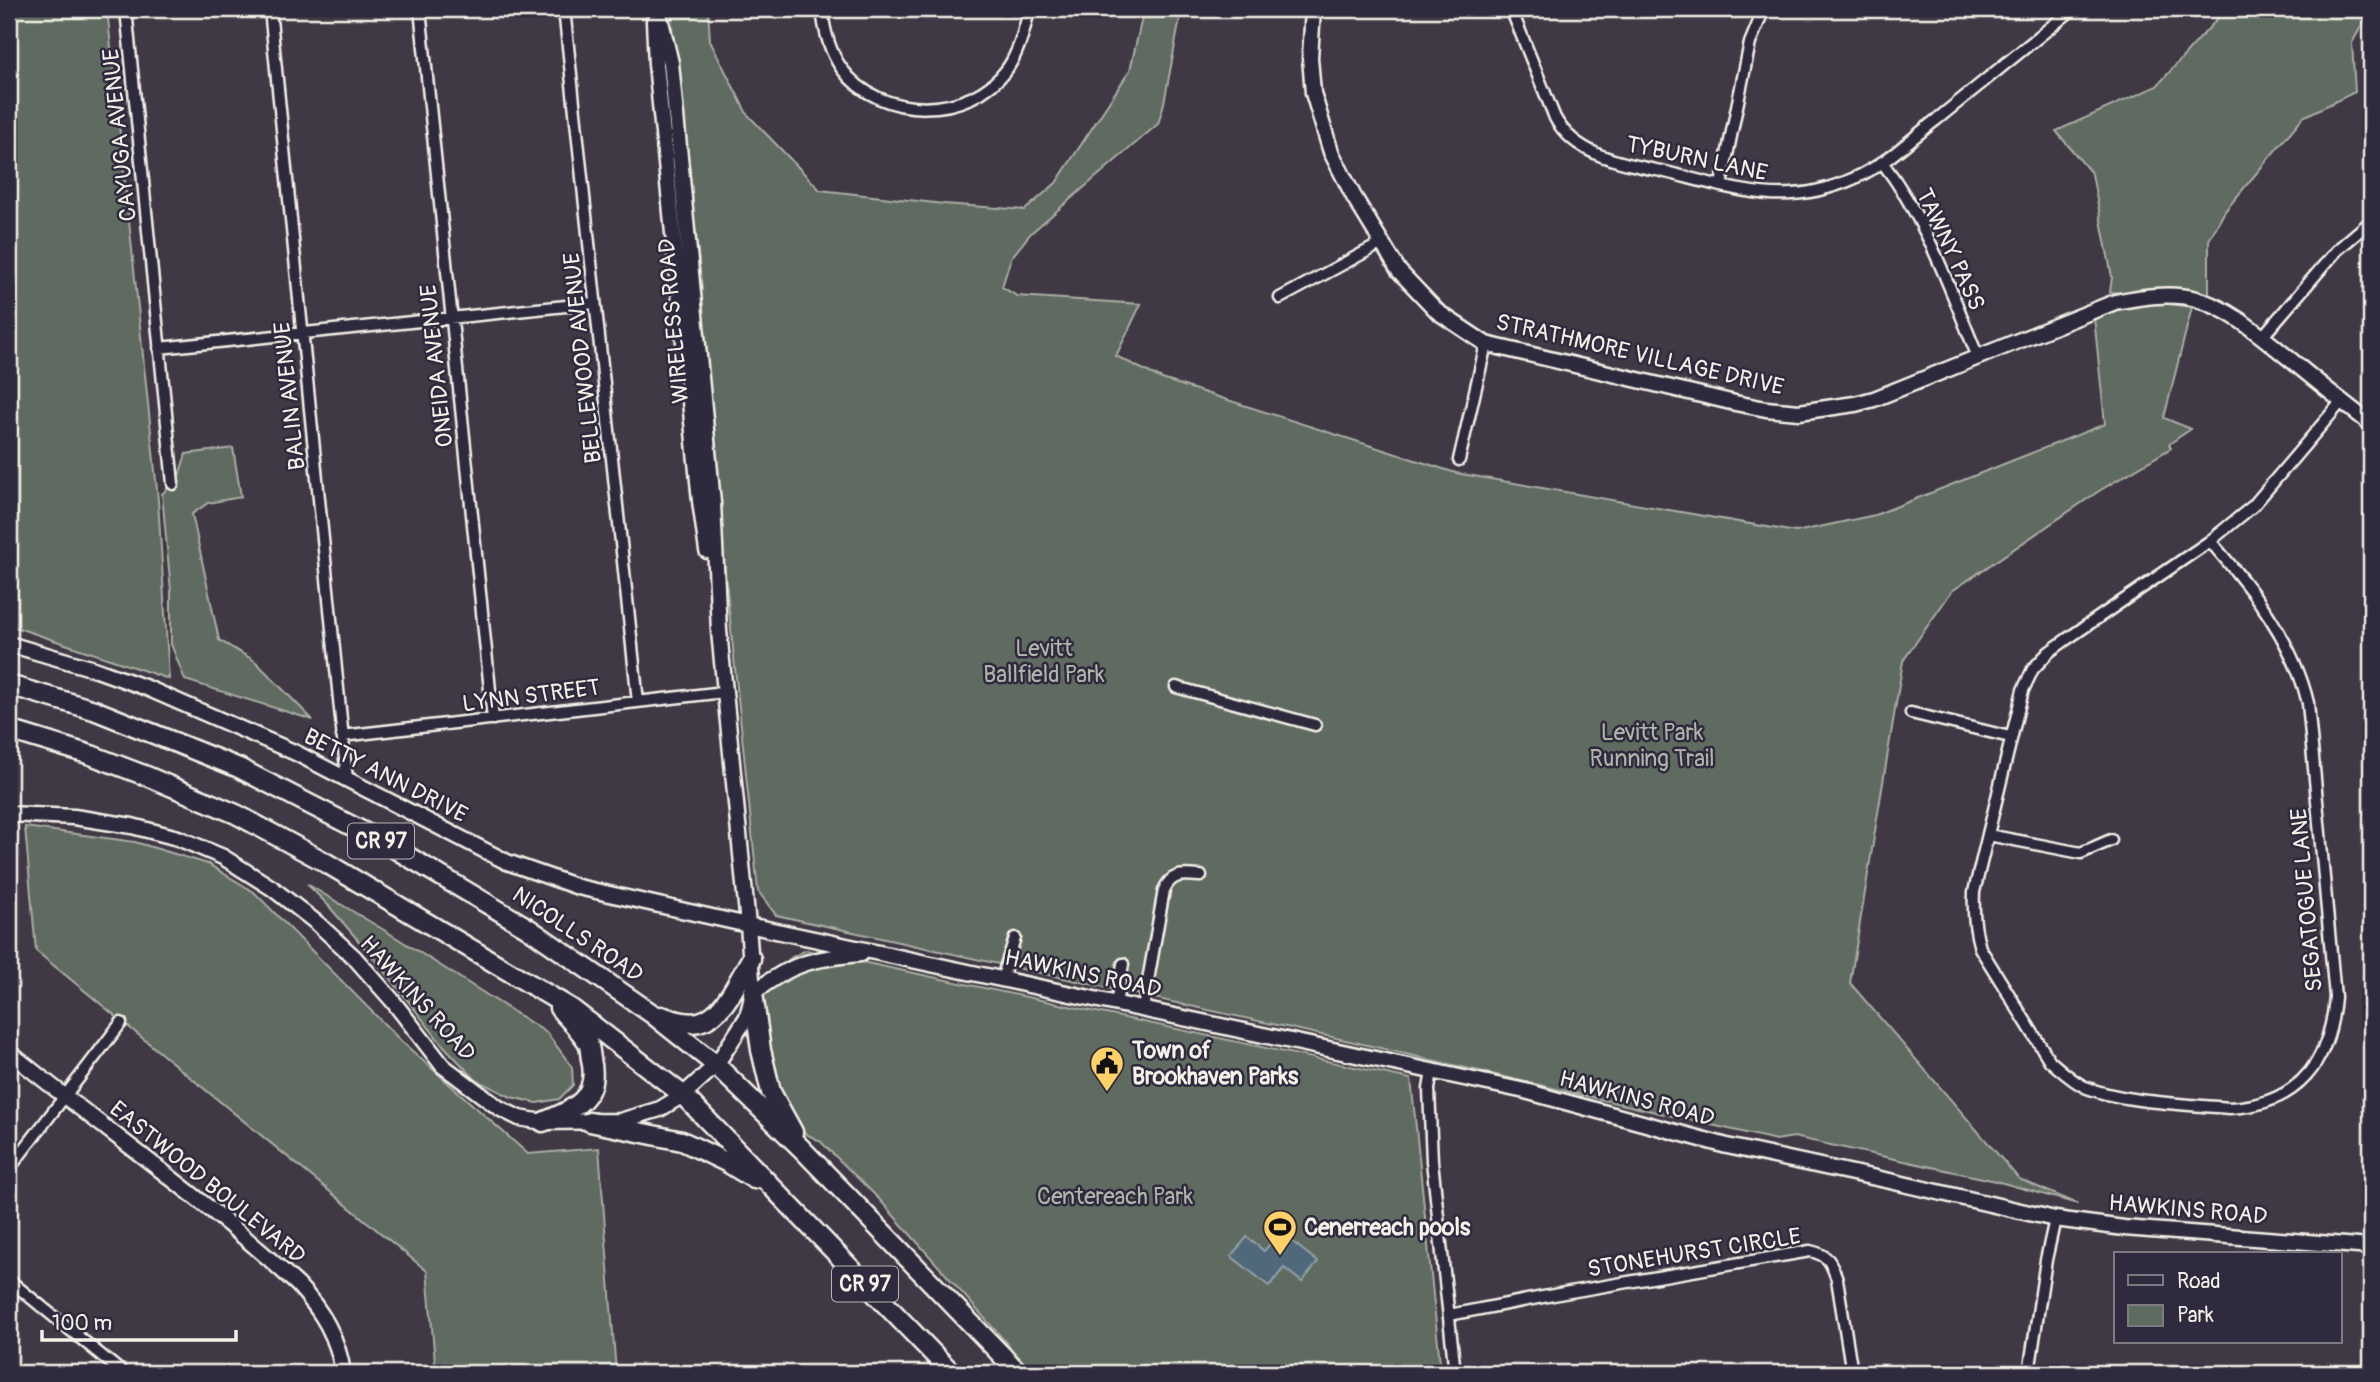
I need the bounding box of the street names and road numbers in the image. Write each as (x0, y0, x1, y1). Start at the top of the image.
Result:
street label: CAYUGA AVENUE (96, 47, 143, 223)
street label: TYBURN LANE (1624, 129, 1770, 188)
street label: TAWNY PASS (1910, 184, 1991, 315)
street label: WIRELESS ROAD (652, 237, 695, 405)
street label: BELLEWOOD AVENUE (557, 251, 608, 465)
street label: ONEIDA AVENUE (414, 283, 459, 449)
street label: STRATHMORE VILLAGE DRIVE (1493, 307, 1787, 402)
street label: BALIN AVENUE (267, 320, 312, 471)
street label: LYNN STREET (461, 673, 602, 718)
street label: BETTY ANN DRIVE (299, 722, 473, 829)
street label: SEGATOGUE LANE (2284, 807, 2329, 993)
road number: CR 97 (348, 824, 414, 858)
street label: NICOLLS ROAD (507, 880, 649, 989)
street label: HAWKINS ROAD (354, 929, 482, 1067)
street label: HAWKINS ROAD (1002, 943, 1164, 1004)
street label: HAWKINS ROAD (1556, 1064, 1718, 1133)
street label: EASTWOOD BOULEVARD (104, 1094, 312, 1270)
street label: HAWKINS ROAD (2107, 1188, 2269, 1231)
street label: STONEHURST CIRCLE (1585, 1221, 1803, 1284)
road number: CR 97 (832, 1266, 898, 1302)

